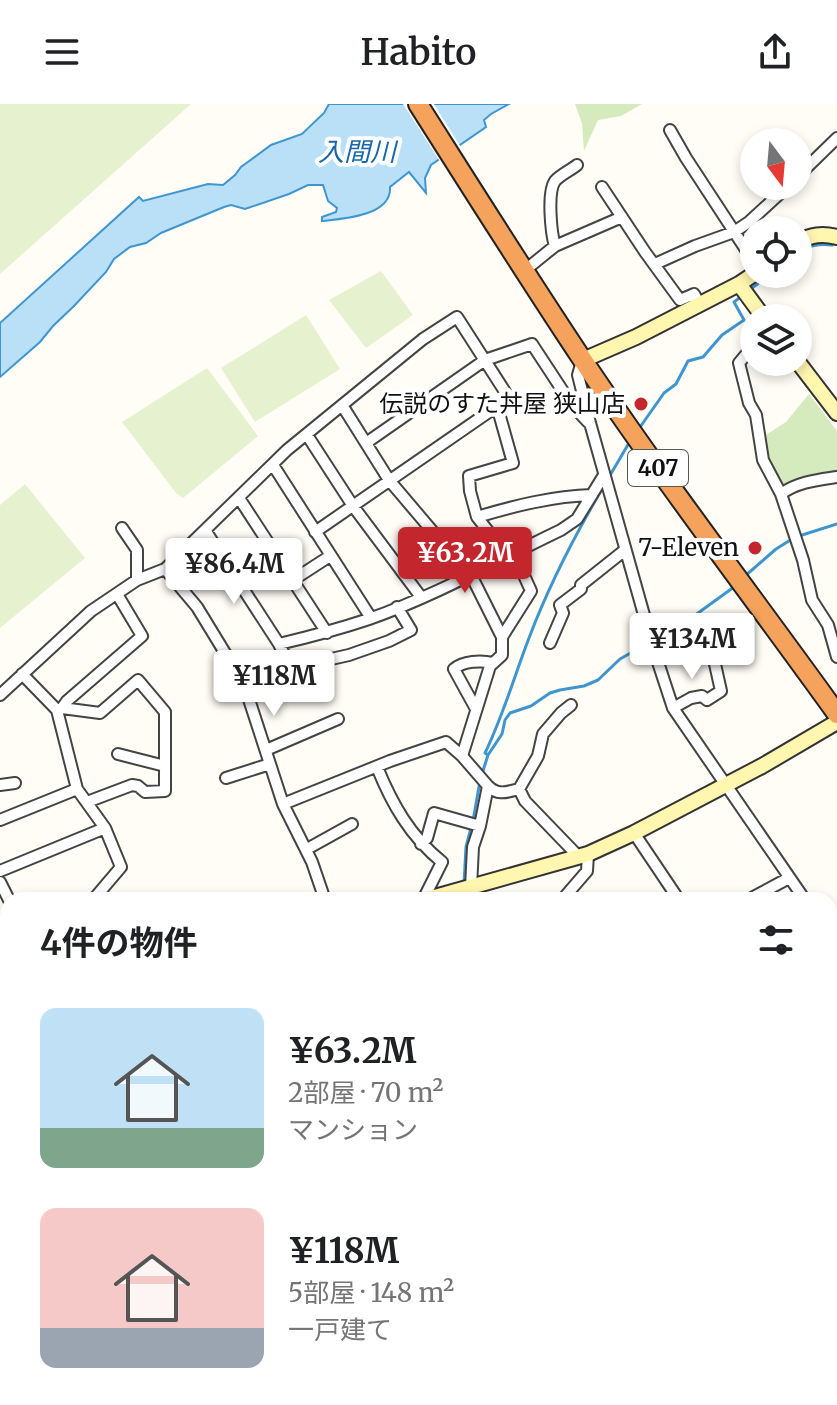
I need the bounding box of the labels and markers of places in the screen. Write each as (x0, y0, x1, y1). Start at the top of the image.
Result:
place label: 伝説のすた丼屋 狭山店 (379, 388, 625, 419)
marker: 伝説のすた丼屋 狭山店 (632, 395, 650, 413)
pin: ¥63.2M (400, 527, 530, 595)
place label: 7-Eleven (638, 532, 739, 563)
pin: ¥86.4M (169, 538, 299, 606)
marker: 7-Eleven (746, 539, 764, 557)
pin: ¥134M (636, 613, 748, 681)
pin: ¥118M (218, 650, 330, 718)

